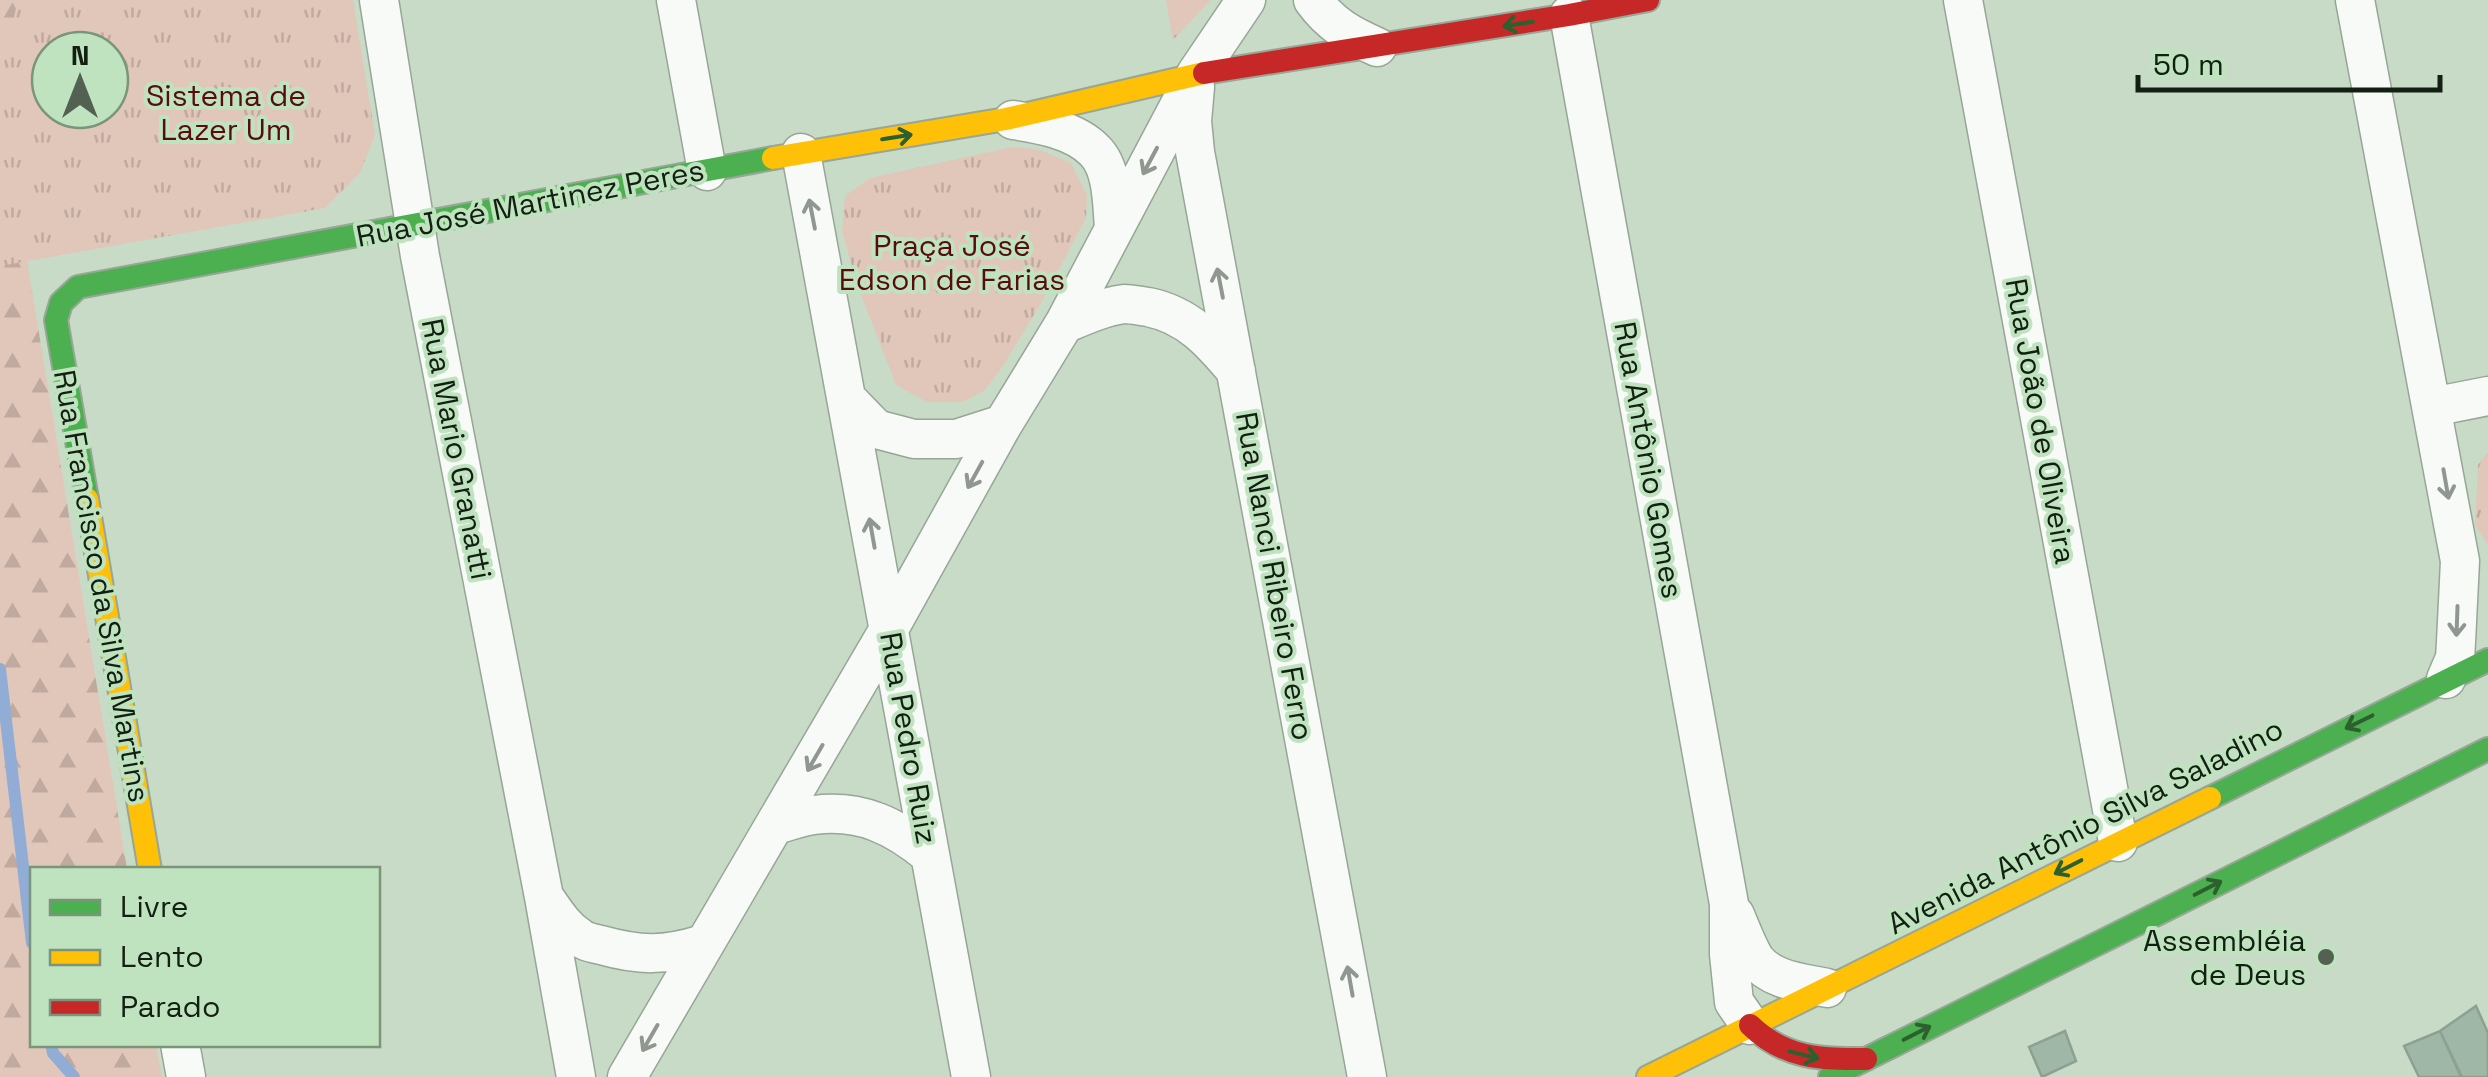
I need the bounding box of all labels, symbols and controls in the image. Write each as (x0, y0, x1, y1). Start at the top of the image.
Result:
one-way arrow (1502, 15, 1535, 34)
north arrow (30, 30, 130, 130)
scale bar (2138, 30, 2440, 92)
text: N (71, 37, 89, 73)
text: 50 m (2153, 45, 2224, 84)
park label: Sistema de Lazer Um (146, 76, 306, 149)
one-way arrow (880, 127, 913, 146)
one-way arrow (1140, 145, 1159, 175)
street label: Rua José Martinez Peres (353, 150, 707, 256)
one-way arrow (802, 199, 821, 231)
park label: Praça José Edson de Farias (839, 226, 1065, 299)
one-way arrow (1210, 268, 1229, 300)
street label: Rua João de Oliveira (1997, 275, 2085, 567)
street label: Rua Mario Granatti (413, 315, 501, 583)
street label: Rua Antônio Gomes (1605, 319, 1693, 601)
street label: Rua Francisco da Silva Martins (45, 367, 159, 805)
street label: Rua Nanci Ribeiro Ferro (1227, 409, 1323, 743)
one-way arrow (964, 460, 984, 489)
one-way arrow (2437, 467, 2456, 499)
one-way arrow (862, 518, 881, 550)
one-way arrow (2448, 604, 2467, 636)
street label: Rua Pedro Ruiz (871, 629, 947, 847)
street label: Avenida Antônio Silva Saladino (1881, 709, 2289, 943)
one-way arrow (2344, 714, 2374, 733)
one-way arrow (804, 743, 824, 772)
one-way arrow (2053, 859, 2083, 878)
legend (30, 867, 380, 1047)
one-way arrow (2193, 878, 2223, 897)
text: Livre (120, 887, 188, 926)
place label: Assembléia de Deus (2143, 921, 2306, 994)
text: Lento (120, 937, 204, 976)
marker: Assembléia de Deus (2315, 946, 2337, 968)
one-way arrow (1340, 965, 1359, 998)
text: Parado (120, 987, 220, 1026)
one-way arrow (639, 1023, 659, 1052)
one-way arrow (1902, 1023, 1932, 1042)
one-way arrow (1787, 1047, 1819, 1065)

